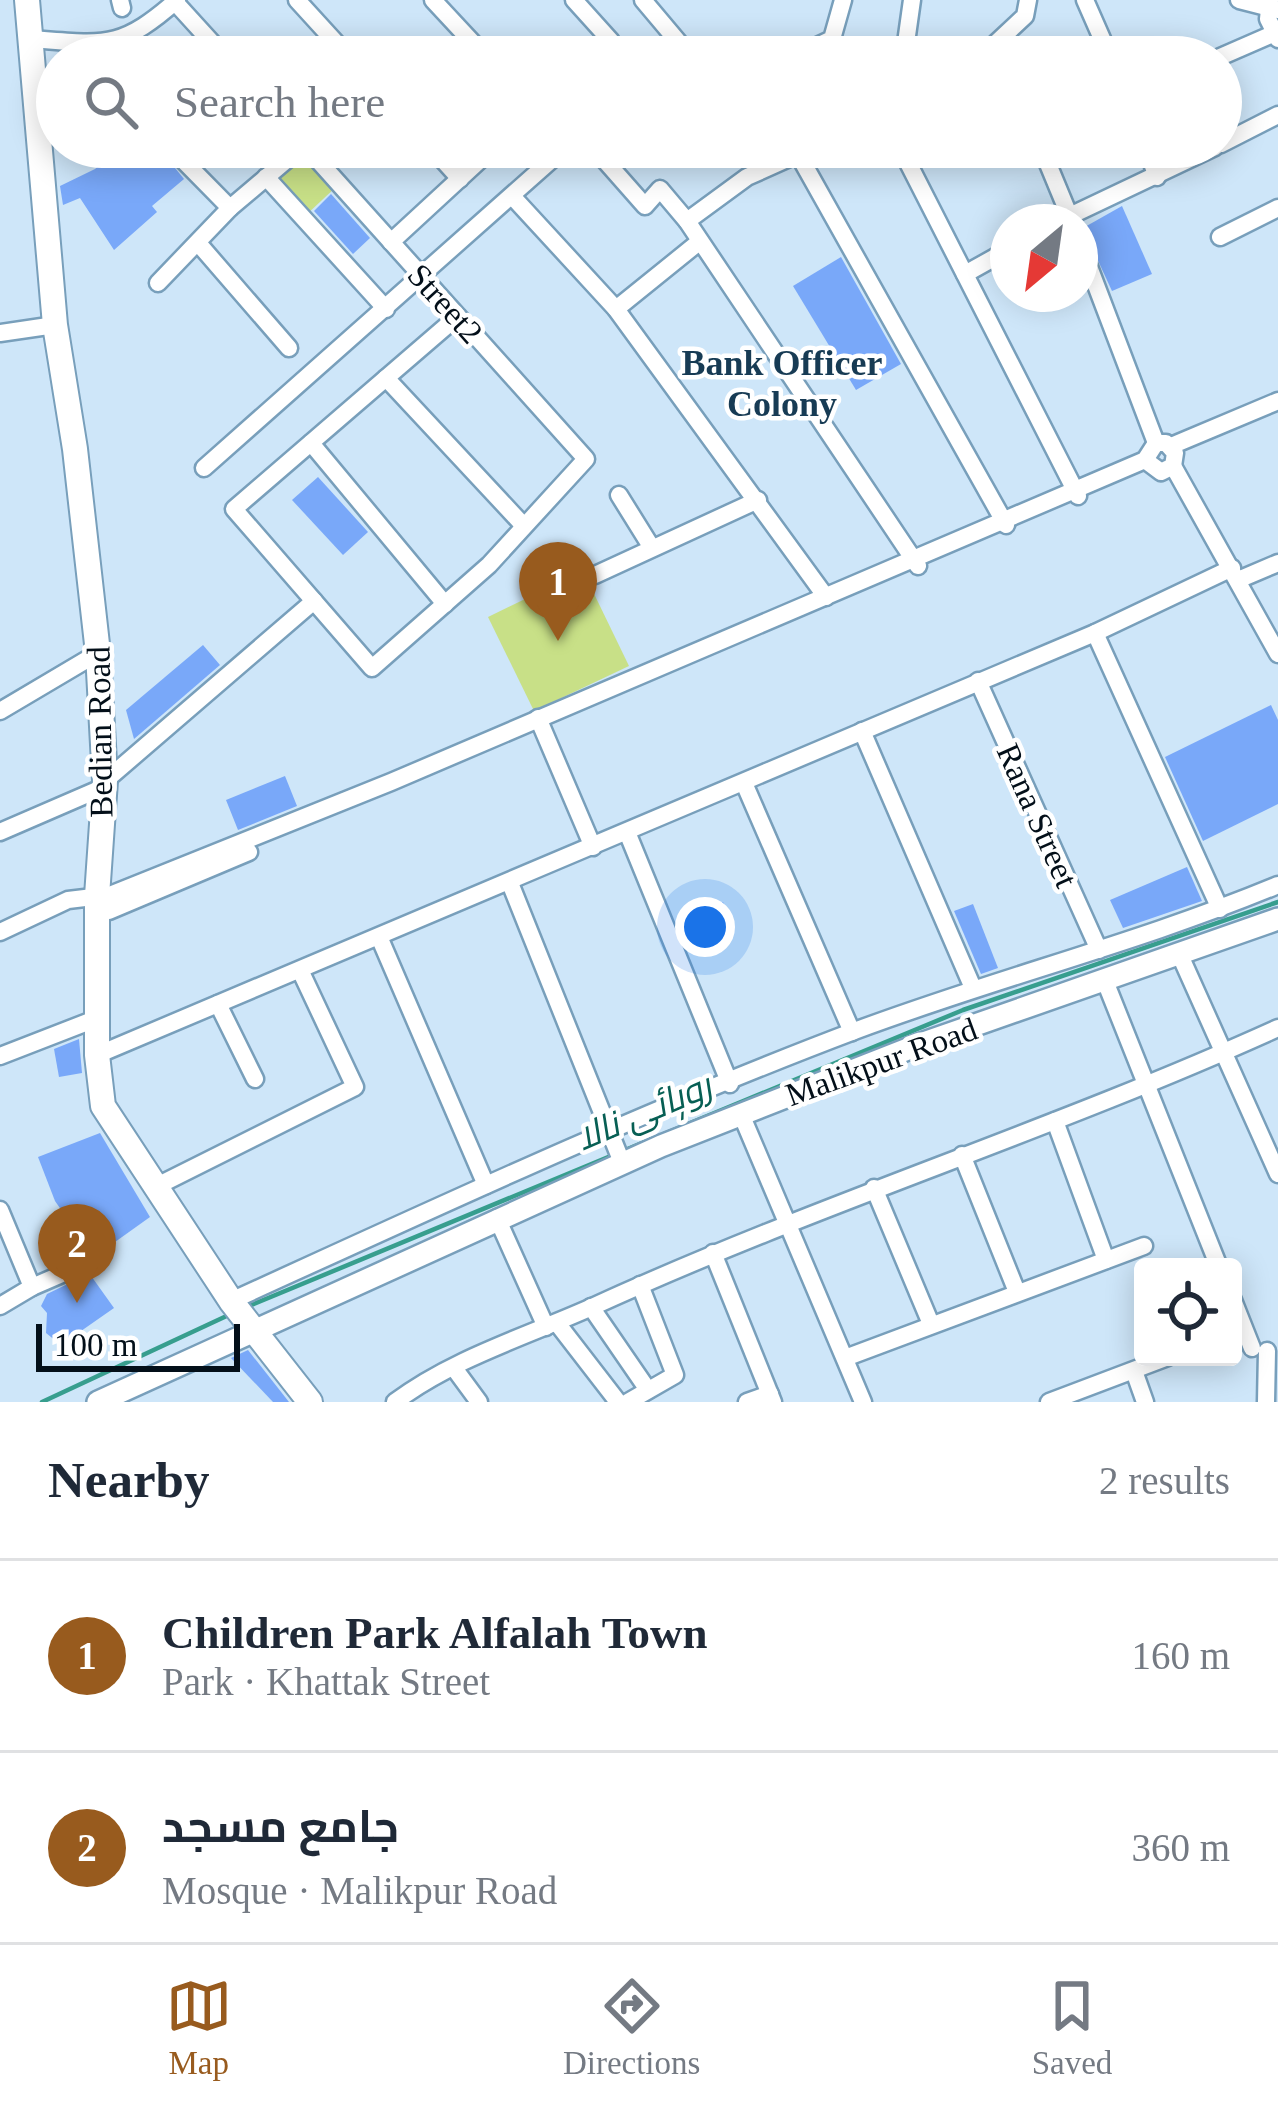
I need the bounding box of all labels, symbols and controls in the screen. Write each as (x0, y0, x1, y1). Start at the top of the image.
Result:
search box (36, 36, 1242, 168)
icon: search (78, 69, 144, 135)
text: Search here (174, 77, 385, 127)
north arrow (990, 204, 1098, 312)
street label: Street2 (401, 257, 490, 350)
district label: Bank Officer Colony (682, 343, 883, 424)
pin: 1 (519, 542, 597, 641)
street label: Bedian Road (80, 645, 119, 818)
street label: Rana Street (990, 738, 1085, 893)
your location (675, 897, 735, 957)
street label: Malikpur Road (781, 1011, 982, 1113)
water label: روہائی نالا (570, 1065, 721, 1161)
pin: 2 (38, 1204, 116, 1303)
map controls (1134, 1258, 1242, 1366)
button: locate (1134, 1258, 1242, 1366)
scale bar (36, 1318, 240, 1371)
text: 100 m (54, 1327, 137, 1363)
text: Nearby (48, 1452, 209, 1508)
text: 2 results (1099, 1459, 1230, 1502)
text: Children Park Alfalah Town (162, 1608, 708, 1658)
text: 1 (77, 1634, 97, 1677)
text: 160 m (1131, 1634, 1230, 1677)
text: Park · Khattak Street (162, 1660, 490, 1703)
text: جامع مسجد (162, 1802, 399, 1852)
text: 2 (77, 1826, 97, 1869)
text: 360 m (1131, 1826, 1230, 1869)
text: Mosque · Malikpur Road (162, 1869, 557, 1912)
tab: Map (166, 1973, 232, 2082)
tab: Directions (563, 1973, 700, 2082)
tab: Saved (1032, 1973, 1112, 2082)

